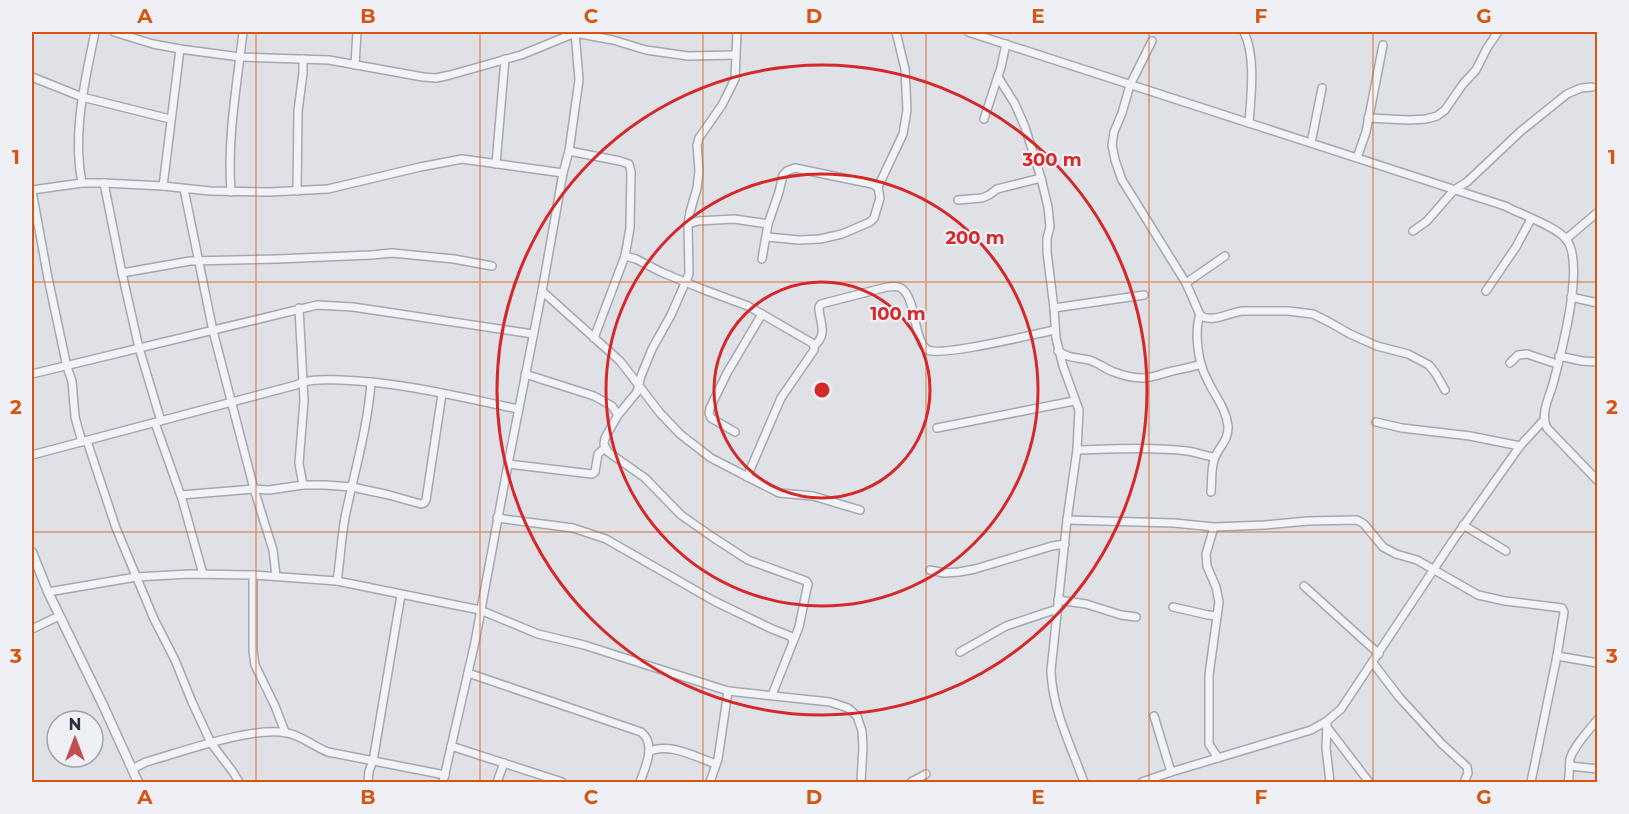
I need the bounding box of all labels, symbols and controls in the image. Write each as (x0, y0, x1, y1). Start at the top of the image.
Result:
text: A (136, 4, 153, 28)
text: B (360, 4, 376, 28)
text: C (584, 4, 599, 28)
text: D (806, 4, 822, 28)
text: E (1031, 4, 1045, 28)
text: F (1255, 4, 1268, 28)
text: G (1476, 4, 1492, 28)
text: 1 (12, 145, 20, 169)
text: 1 (1608, 145, 1616, 169)
text: 300 m (1021, 149, 1082, 171)
text: 200 m (945, 227, 1005, 249)
text: 100 m (870, 303, 926, 325)
centre of rings (812, 380, 832, 400)
text: 2 (10, 395, 22, 419)
text: 2 (1606, 395, 1618, 419)
text: 3 (9, 644, 22, 668)
text: 3 (1605, 644, 1618, 668)
north arrow (45, 709, 105, 769)
text: N (69, 715, 81, 734)
text: A (136, 785, 153, 809)
text: B (360, 785, 376, 809)
text: C (584, 785, 599, 809)
text: D (806, 785, 822, 809)
text: E (1031, 785, 1045, 809)
text: F (1255, 785, 1268, 809)
text: G (1476, 785, 1492, 809)

